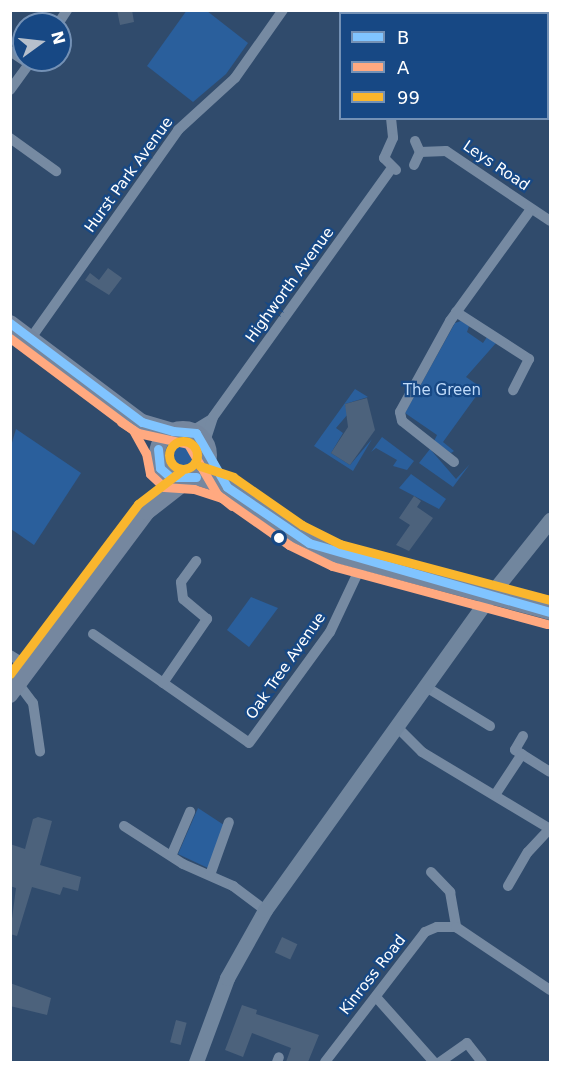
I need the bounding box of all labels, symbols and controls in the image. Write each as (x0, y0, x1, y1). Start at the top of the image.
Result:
north arrow (12, 12, 72, 72)
legend (339, 12, 549, 120)
text: B (397, 27, 409, 48)
text: N (47, 29, 69, 47)
text: A (397, 57, 409, 78)
text: 99 (397, 87, 420, 108)
street label: Hurst Park Avenue (81, 114, 177, 236)
street label: Leys Road (459, 137, 533, 195)
street label: Highworth Avenue (242, 224, 338, 346)
park label: The Green (403, 382, 481, 400)
unlabelled marker (273, 532, 285, 544)
street label: Oak Tree Avenue (242, 609, 330, 723)
street label: Kinross Road (336, 931, 410, 1019)

